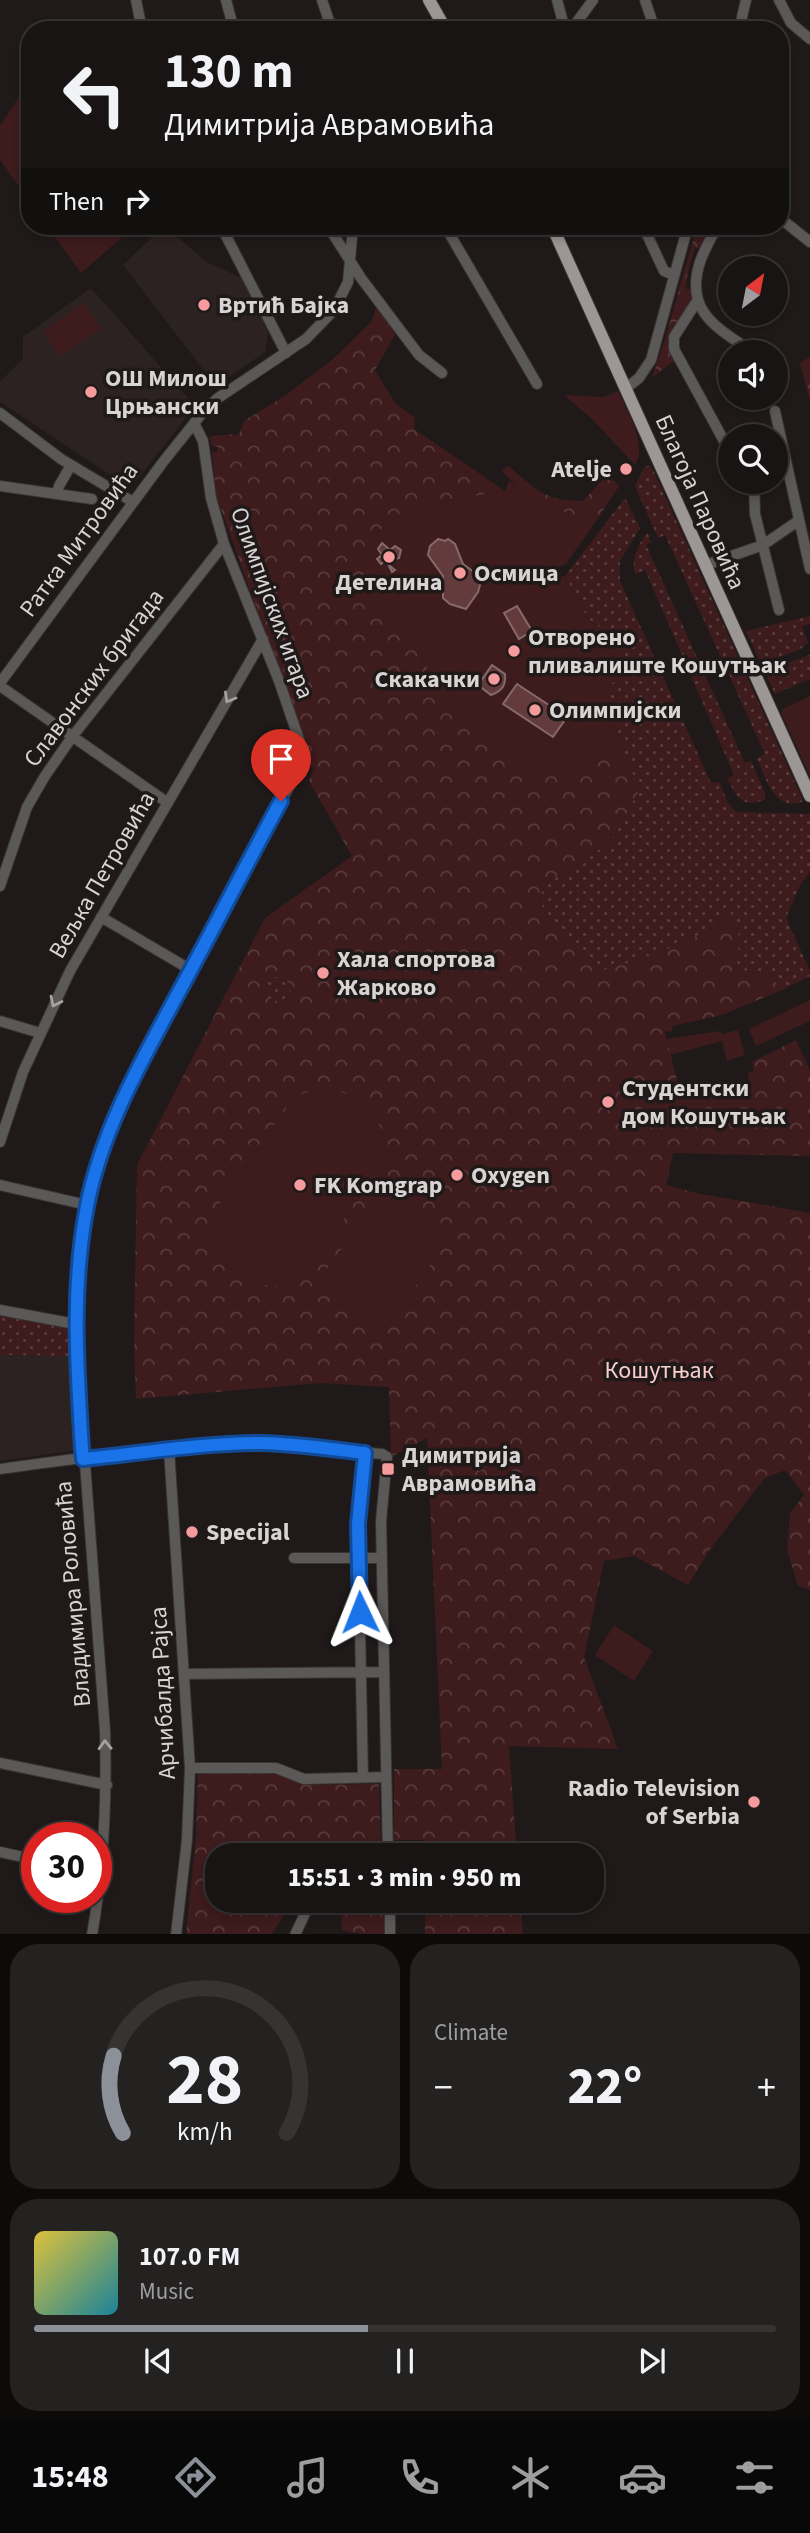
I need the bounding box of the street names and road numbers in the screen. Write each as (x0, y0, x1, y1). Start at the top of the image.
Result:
street label: Благоја Паровића (646, 409, 754, 595)
street label: Ратка Митровића (11, 456, 147, 624)
street label: Олимпијских игара (221, 502, 323, 704)
street label: Славонских бригада (15, 582, 173, 774)
street label: Вељка Петровића (40, 785, 164, 965)
street label: Владимира Роловића (46, 1480, 100, 1708)
street label: Арчибалда Рајса (141, 1606, 185, 1780)

